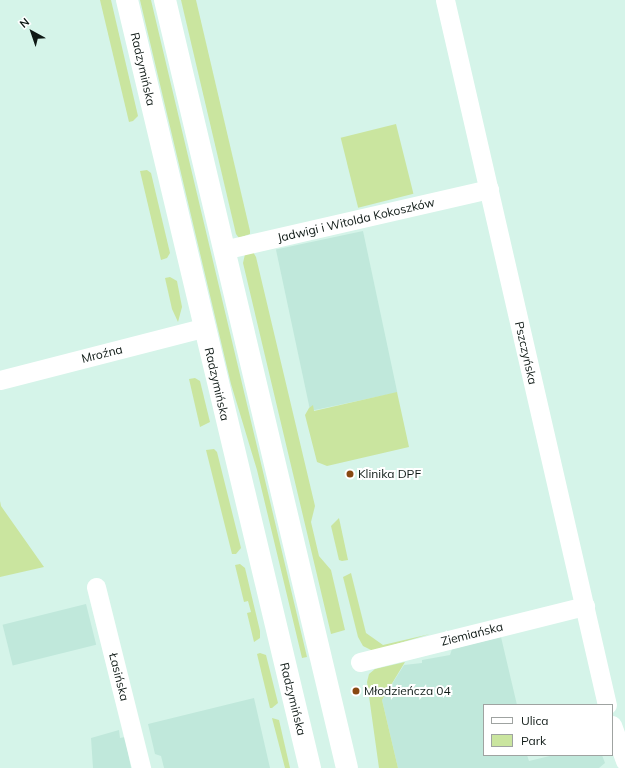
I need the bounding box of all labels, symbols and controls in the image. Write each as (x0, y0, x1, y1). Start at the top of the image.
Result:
north arrow (12, 12, 52, 52)
text: N (17, 15, 32, 31)
street label: Radzymińska (128, 31, 158, 107)
street label: Jadwigi i Witolda Kokoszków (276, 195, 436, 245)
street label: Pszczyńska (512, 320, 540, 386)
street label: Mroźna (80, 342, 124, 366)
street label: Radzymińska (202, 346, 232, 422)
place label: Klinika DPF (358, 467, 421, 481)
marker: Klinika DPF (345, 469, 355, 479)
street label: Ziemiańska (439, 619, 505, 649)
street label: Łasińska (106, 652, 132, 702)
street label: Radzymińska (277, 661, 309, 737)
place label: Młodzieńcza 04 (364, 684, 451, 698)
marker: Młodzieńcza 04 (351, 686, 361, 696)
legend (483, 704, 613, 756)
text: Ulica (521, 713, 549, 728)
text: Park (521, 733, 546, 748)

